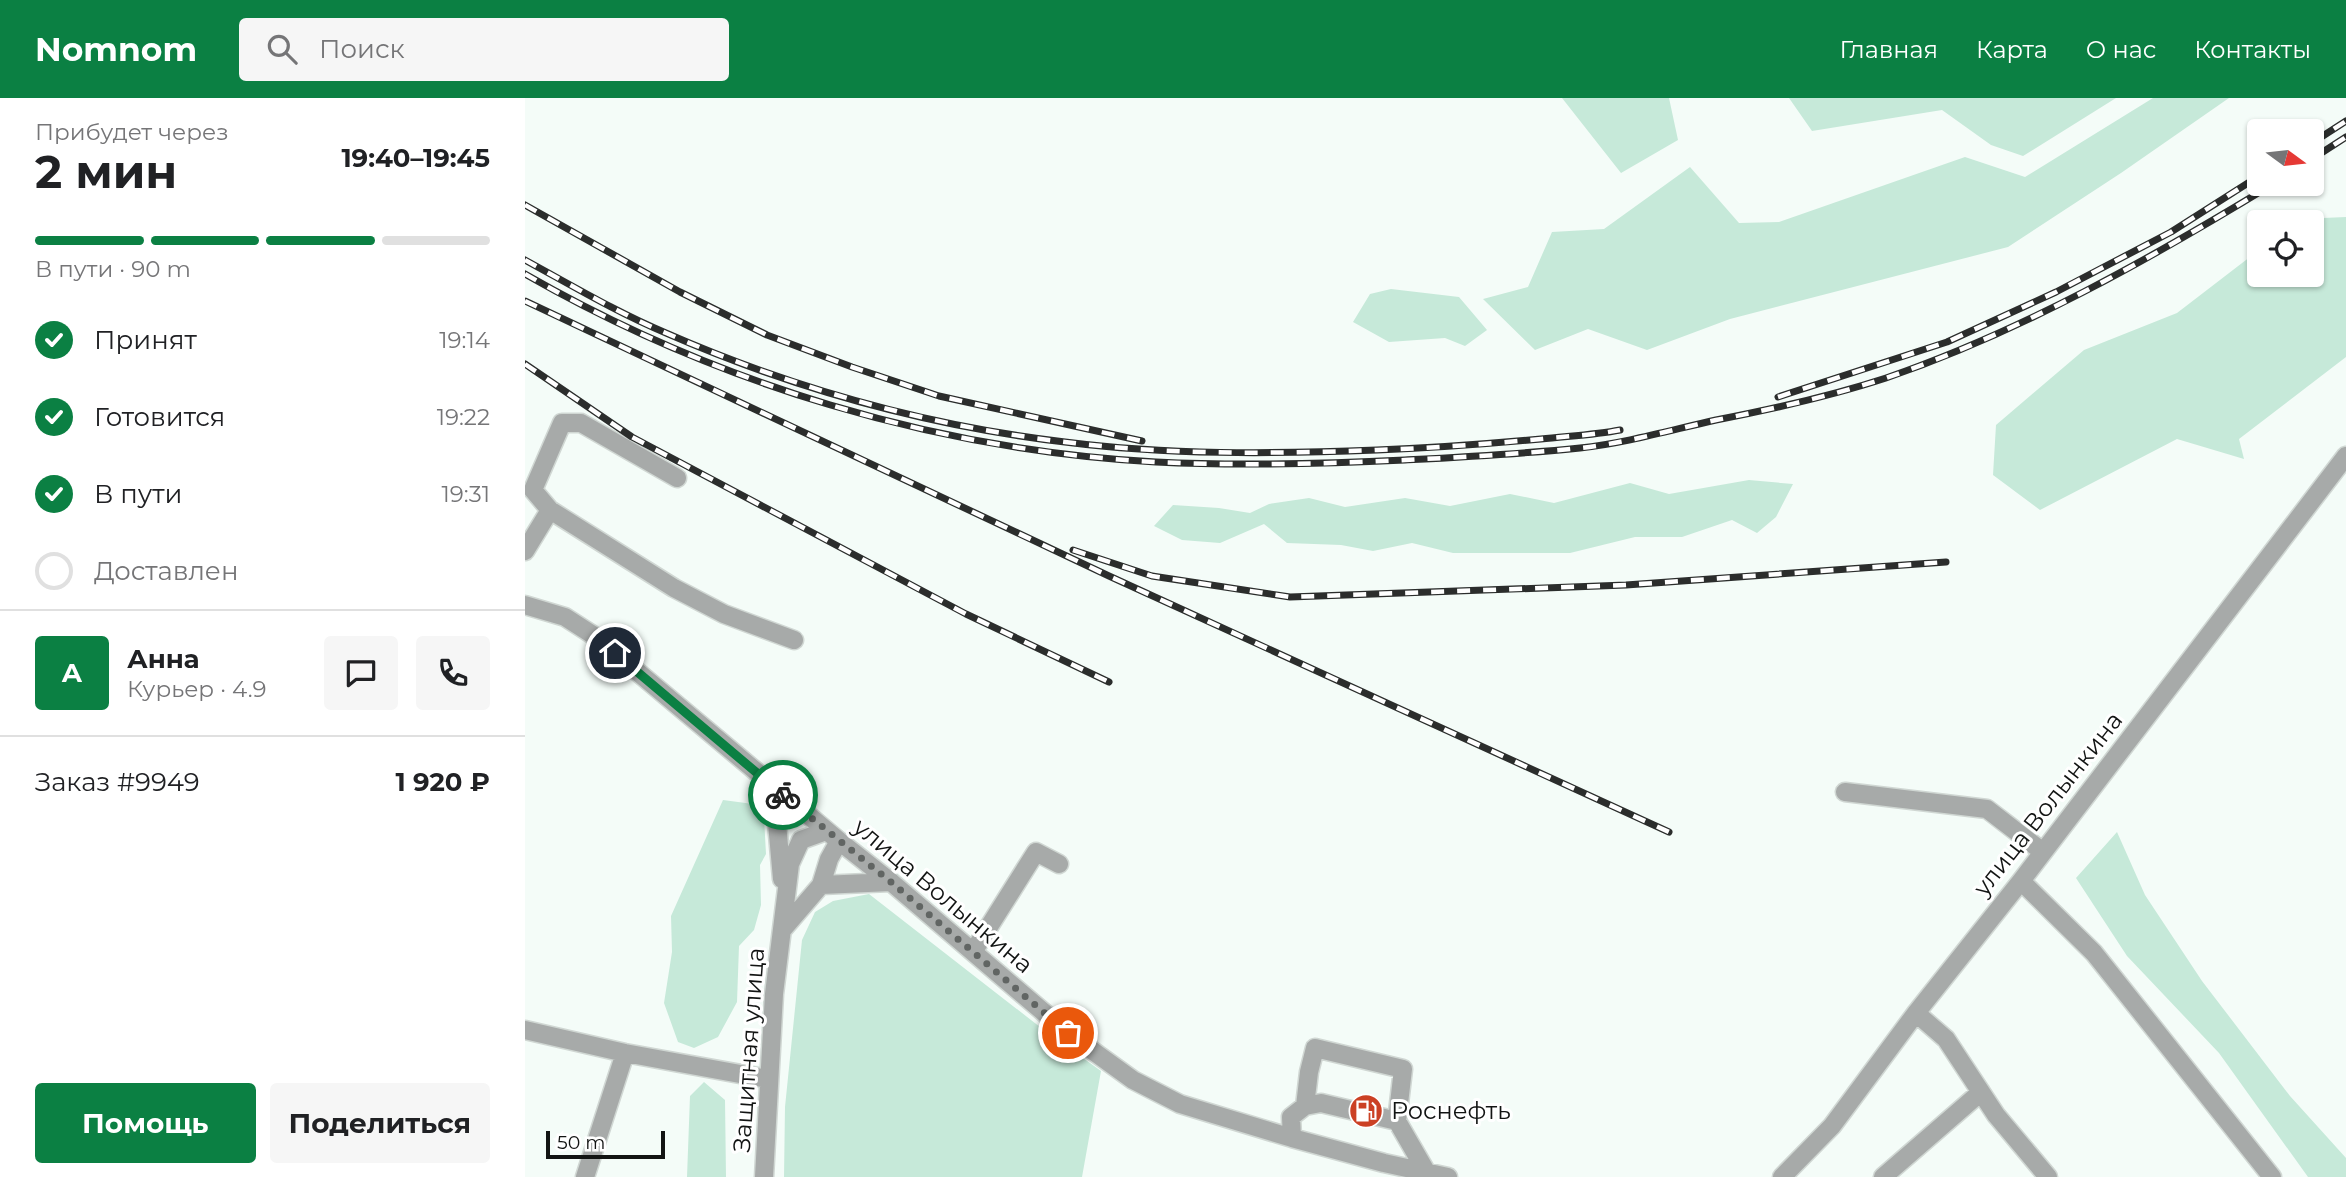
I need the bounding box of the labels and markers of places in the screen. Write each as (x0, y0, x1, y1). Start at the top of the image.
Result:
pin (585, 623, 645, 683)
pin (1038, 1003, 1098, 1063)
fuel station icon: Роснефть (1347, 1092, 1385, 1130)
place label: Роснефть (1391, 1096, 1511, 1125)

